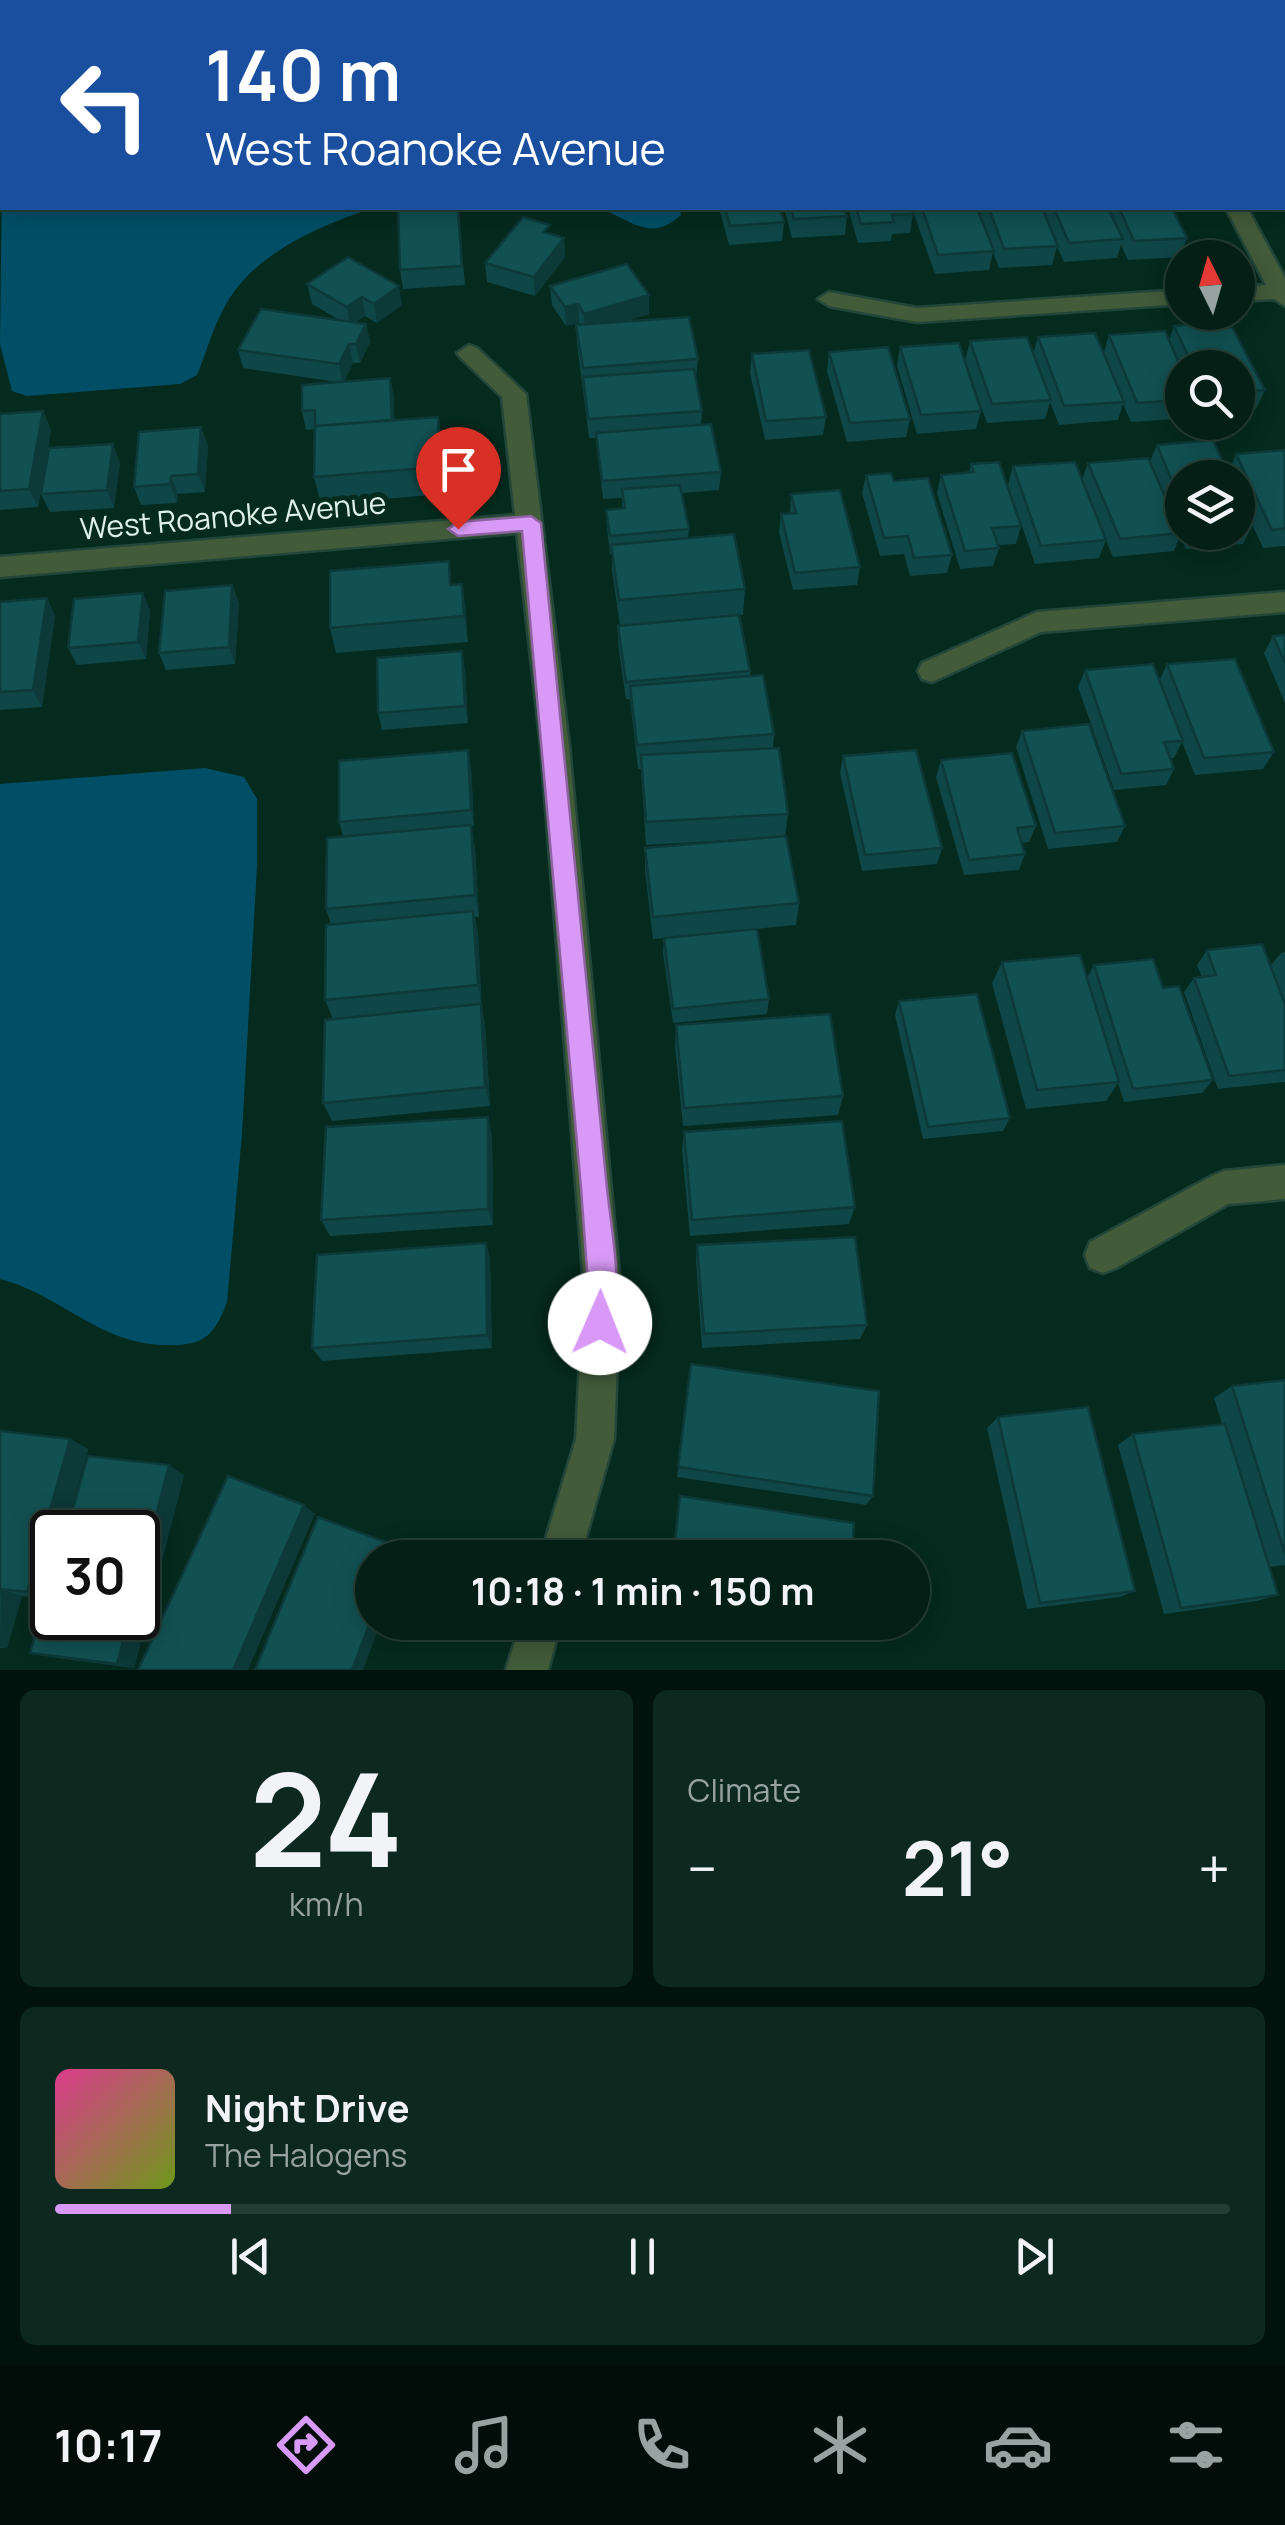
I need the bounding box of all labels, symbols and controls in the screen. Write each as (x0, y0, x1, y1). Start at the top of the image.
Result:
text: 140 m (205, 26, 401, 122)
icon: left (40, 40, 170, 170)
text: West Roanoke Avenue (205, 117, 666, 179)
north arrow (1165, 240, 1255, 330)
map controls (1165, 240, 1255, 550)
button: search (1165, 350, 1255, 440)
pin (416, 427, 501, 530)
icon: arrive (431, 442, 486, 497)
button: layers (1165, 460, 1255, 550)
street label: West Roanoke Avenue (78, 481, 388, 549)
position arrow (548, 1271, 652, 1375)
speed limit sign: 30 (30, 1510, 160, 1640)
text: 10:18 · 1 min · 150 m (471, 1564, 814, 1616)
text: 24 (249, 1728, 403, 1906)
text: Climate (688, 1768, 801, 1812)
text: 21° (902, 1816, 1013, 1919)
text: − (688, 1830, 717, 1906)
text: + (1198, 1830, 1230, 1906)
text: km/h (289, 1882, 363, 1926)
text: Night Drive (205, 2081, 410, 2133)
text: The Halogens (205, 2133, 407, 2177)
icon: previous (223, 2229, 278, 2284)
icon: pause (615, 2229, 670, 2284)
icon: next (1007, 2229, 1062, 2284)
icon: directions (271, 2410, 341, 2480)
icon: music (449, 2410, 519, 2480)
icon: phone (627, 2410, 697, 2480)
icon: climate (805, 2410, 875, 2480)
icon: car (983, 2410, 1053, 2480)
icon: filters (1161, 2410, 1231, 2480)
text: 10:17 (54, 2414, 162, 2476)

